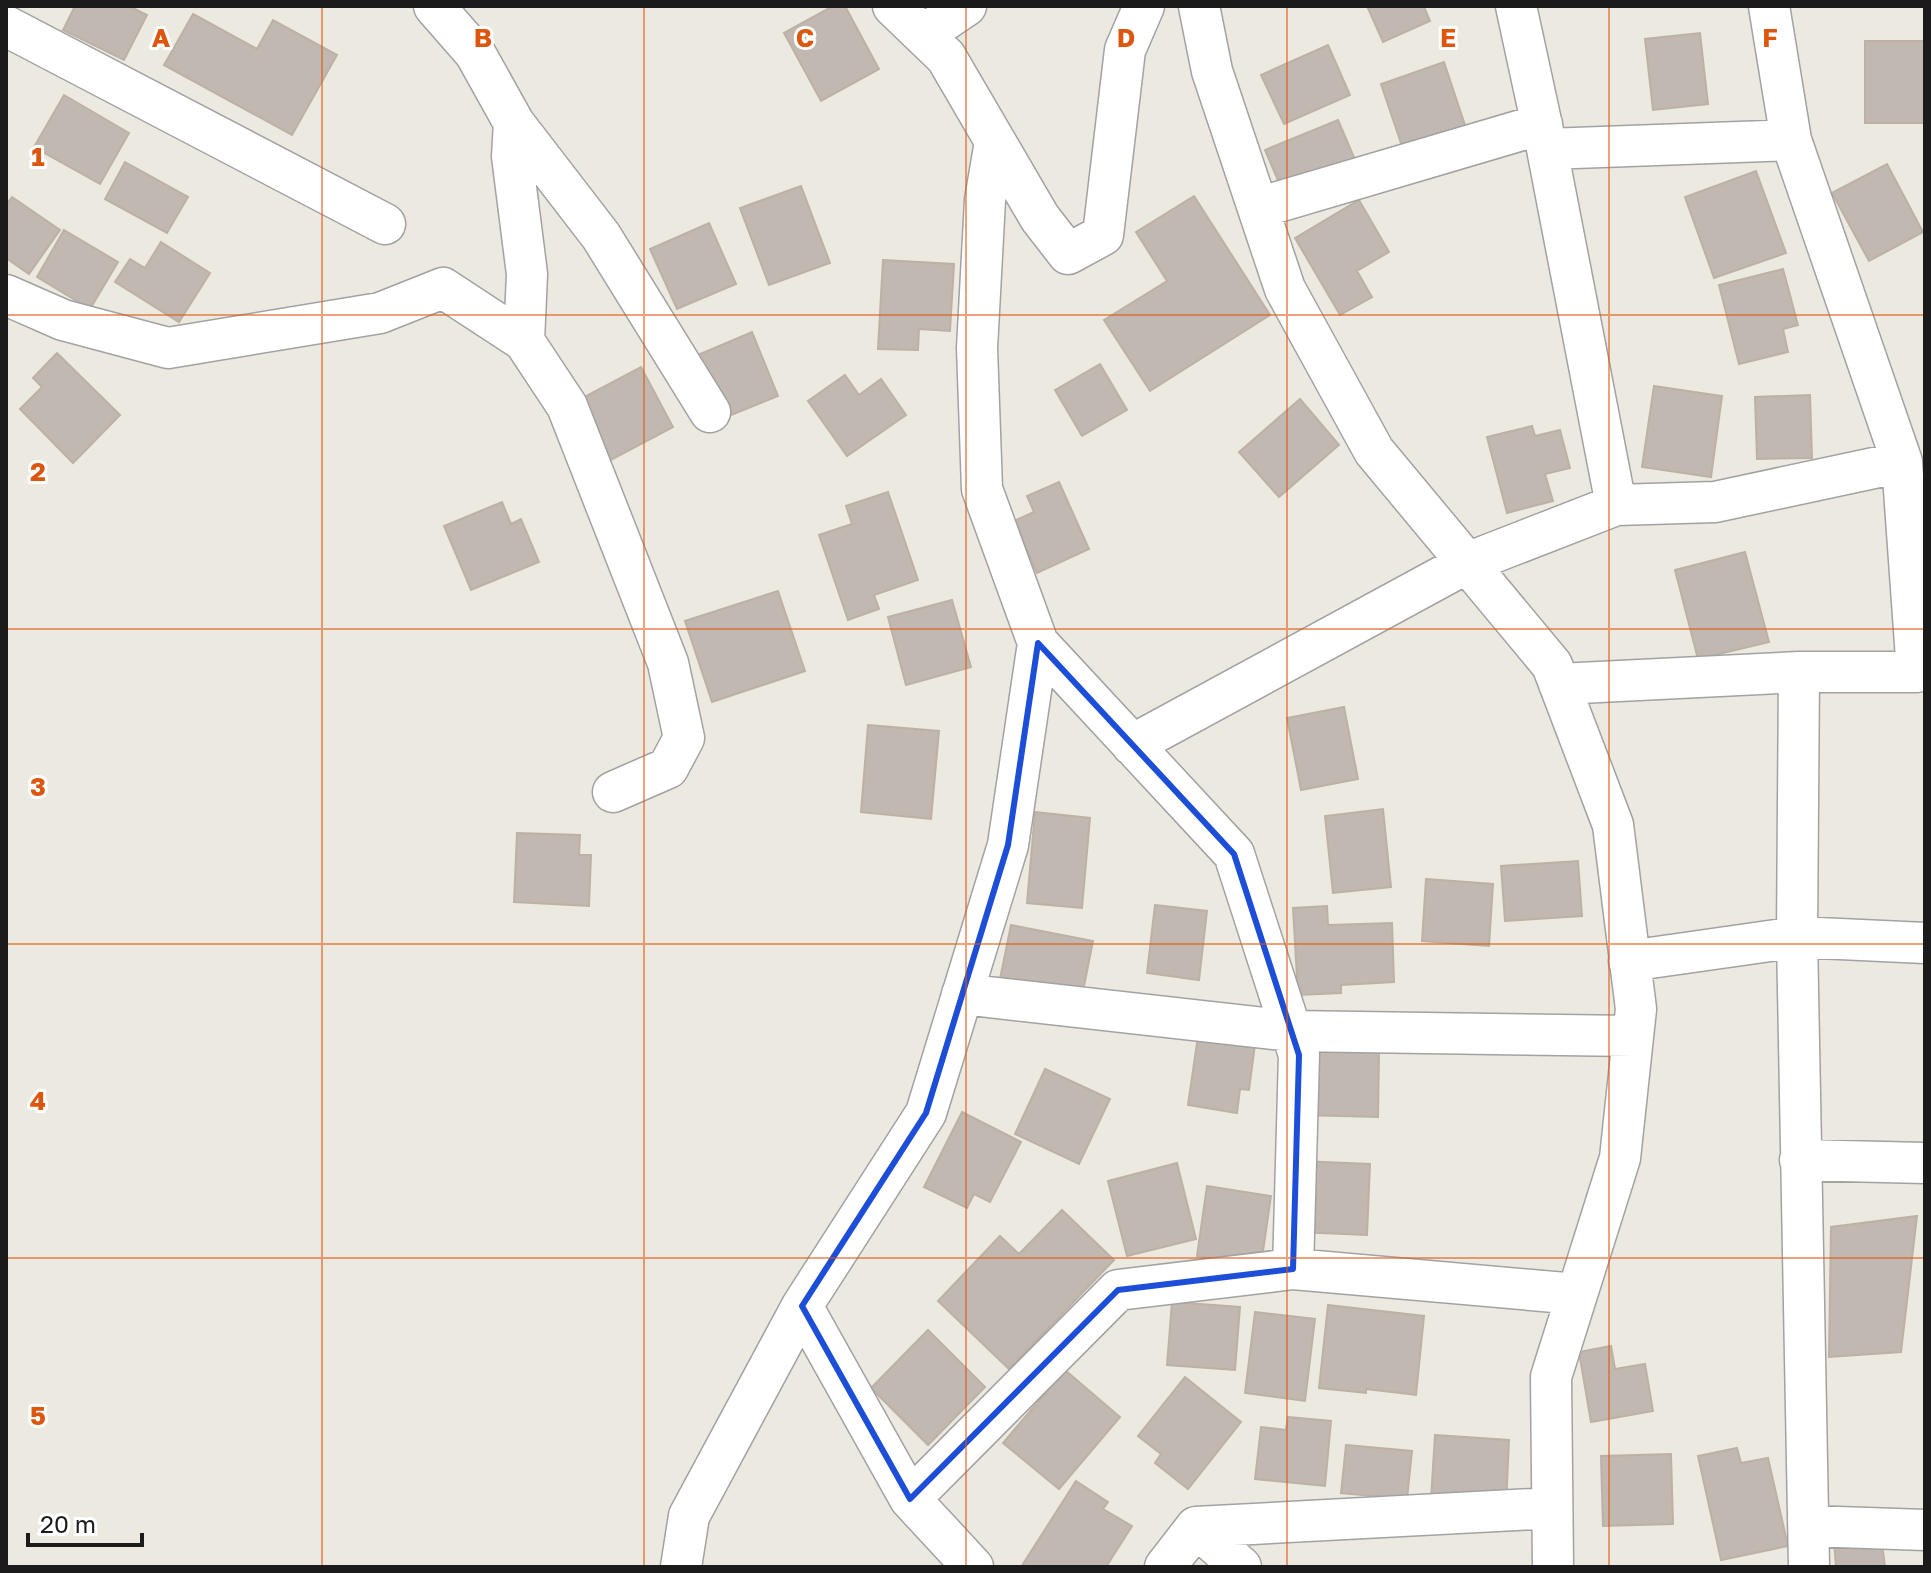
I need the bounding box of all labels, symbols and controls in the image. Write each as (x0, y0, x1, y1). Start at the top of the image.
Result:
text: A (152, 22, 171, 53)
text: B (474, 22, 492, 53)
text: C (796, 22, 814, 53)
text: D (1117, 22, 1135, 53)
text: E (1440, 22, 1456, 53)
text: F (1762, 22, 1778, 53)
text: 1 (31, 141, 45, 172)
text: 2 (30, 456, 46, 487)
text: 3 (30, 771, 46, 802)
text: 4 (30, 1085, 46, 1116)
text: 5 (30, 1400, 46, 1431)
scale bar (28, 1497, 142, 1547)
text: 20 m (40, 1509, 96, 1538)

